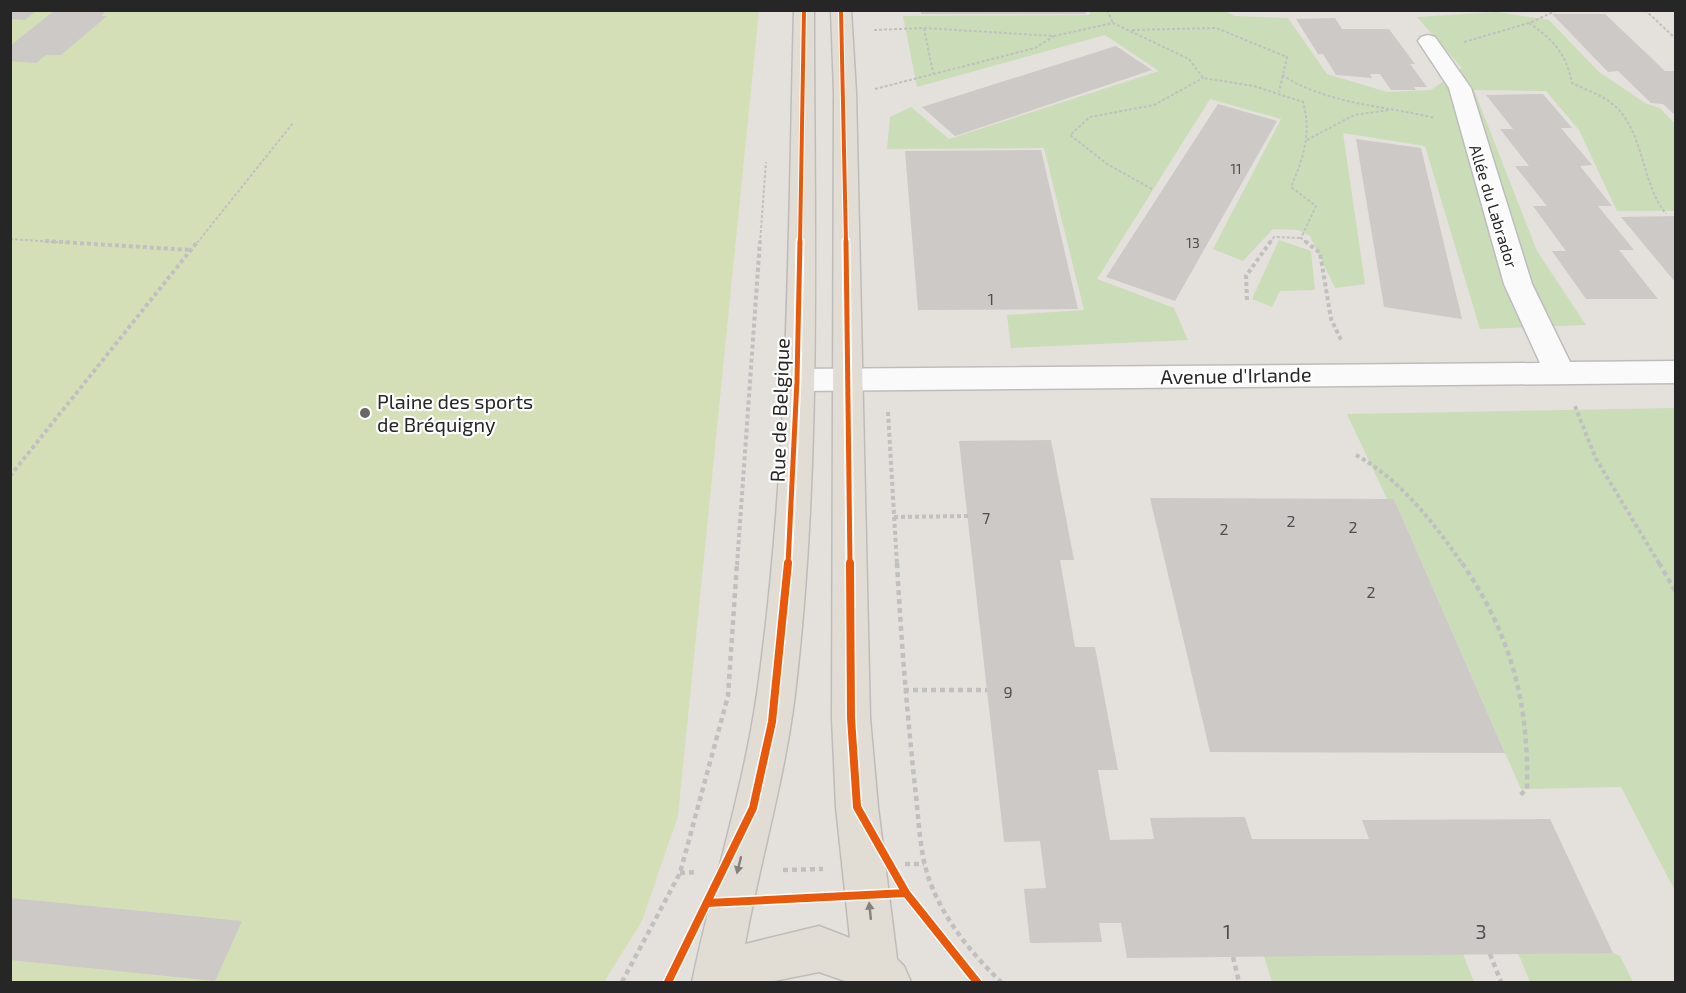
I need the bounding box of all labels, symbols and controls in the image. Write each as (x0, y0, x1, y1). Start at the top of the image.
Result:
street label: Allée du Labrador (1466, 142, 1522, 271)
house number: 11 (1230, 160, 1242, 177)
house number: 13 (1186, 234, 1200, 251)
house number: 1 (988, 289, 994, 308)
street label: Rue de Belgique (764, 337, 794, 483)
street label: Avenue d'Irlande (1160, 362, 1312, 388)
place label: Plaine des sports de Bréquigny (377, 389, 533, 436)
marker: Plaine des sports de Bréquigny (358, 406, 372, 420)
house number: 7 (982, 508, 990, 527)
house number: 2 (1287, 511, 1296, 530)
house number: 2 (1349, 517, 1358, 536)
house number: 2 (1220, 519, 1229, 538)
house number: 2 (1367, 582, 1376, 601)
house number: 9 (1003, 682, 1013, 701)
one-way arrow (734, 856, 744, 874)
one-way arrow (865, 902, 874, 921)
house number: 1 (1223, 919, 1231, 943)
house number: 3 (1475, 919, 1487, 943)

